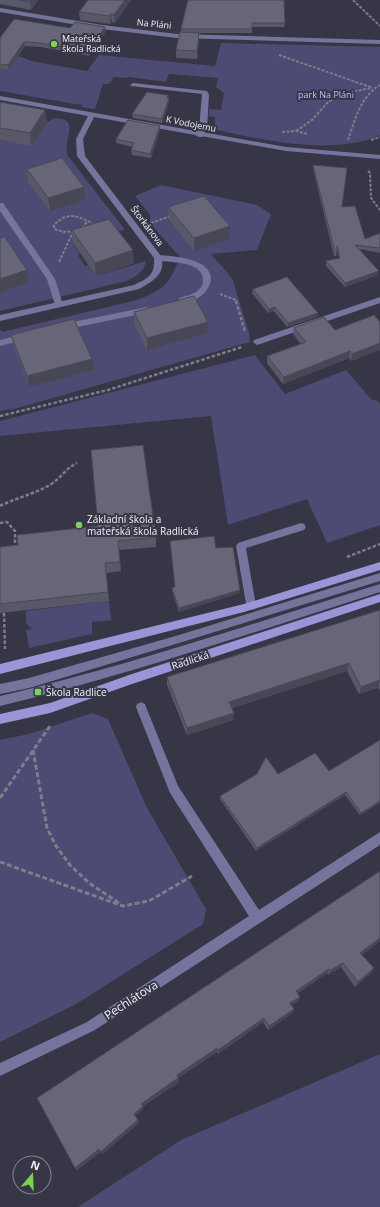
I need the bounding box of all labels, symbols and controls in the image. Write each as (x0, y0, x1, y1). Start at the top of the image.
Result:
street label: Na Pláni (136, 15, 172, 32)
place label: Mateřská škola Radlická (62, 32, 121, 55)
marker: Mateřská škola Radlická (49, 39, 59, 49)
park label: park Na Pláni (298, 88, 354, 101)
street label: K Vodojemu (165, 112, 217, 135)
street label: Štorkánova (128, 203, 167, 249)
place label: Základní škola a mateřská škola Radlická (87, 512, 198, 538)
marker: Základní škola a mateřská škola Radlická (74, 520, 84, 530)
street label: Radlická (170, 647, 210, 673)
place label: Škola Radlice (46, 685, 107, 699)
marker: Škola Radlice (33, 687, 43, 697)
street label: Pechlátova (101, 976, 161, 1023)
north arrow (12, 1155, 52, 1195)
text: N (29, 1157, 42, 1174)

